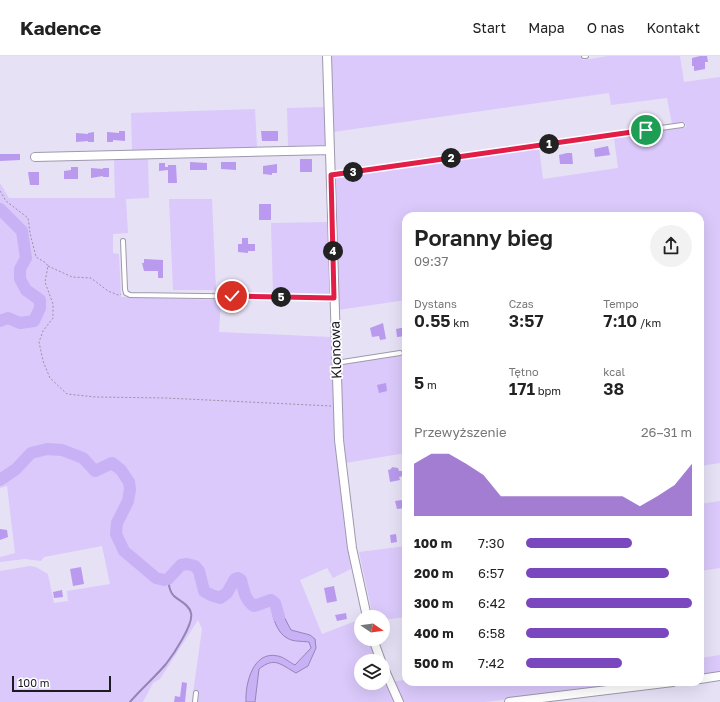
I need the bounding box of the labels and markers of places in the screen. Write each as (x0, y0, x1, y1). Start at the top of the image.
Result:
pin (629, 113, 663, 147)
pin: 1 (539, 134, 559, 154)
pin: 2 (441, 148, 461, 168)
pin: 3 (343, 162, 363, 182)
pin: 4 (323, 241, 343, 261)
pin (215, 279, 249, 313)
pin: 5 (271, 287, 291, 307)

